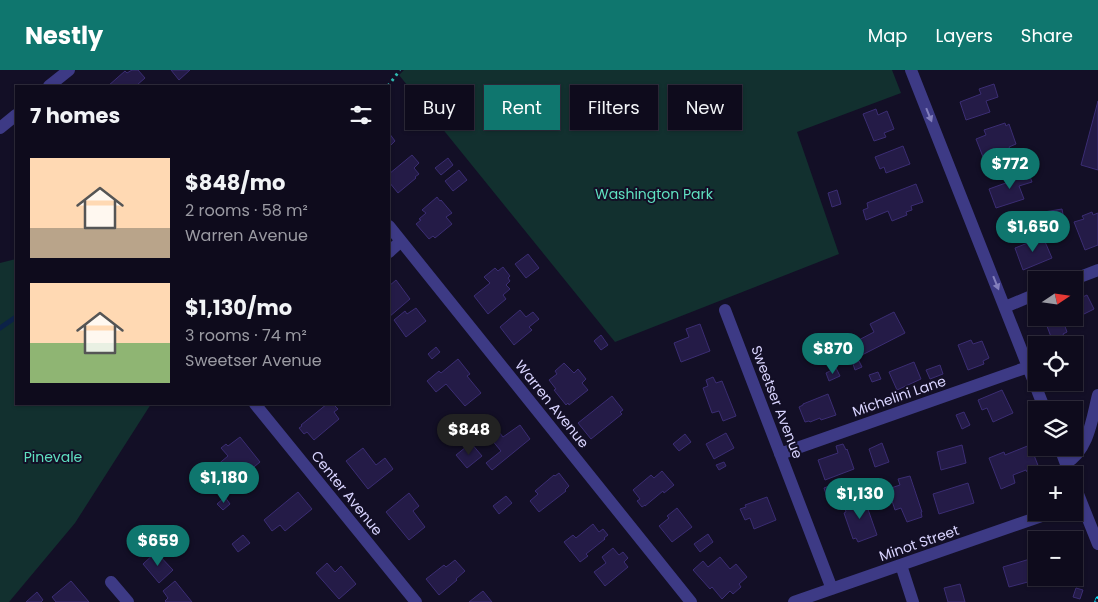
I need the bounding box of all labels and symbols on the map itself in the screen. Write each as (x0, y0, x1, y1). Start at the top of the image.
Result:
one-way arrow (926, 108, 934, 122)
pin: $772 (980, 148, 1040, 190)
park label: Washington Park (595, 184, 714, 204)
pin: $1,650 (992, 210, 1074, 253)
north arrow (1028, 271, 1082, 326)
one-way arrow (992, 276, 1000, 290)
pin: $870 (803, 332, 863, 375)
street label: Sweetser Avenue (746, 343, 808, 462)
street label: Warren Avenue (510, 356, 594, 452)
street label: Michelini Lane (849, 371, 949, 421)
pin: $848 (439, 414, 499, 456)
street label: Center Avenue (307, 446, 388, 540)
park label: Pinevale (24, 447, 83, 467)
pin: $1,180 (183, 462, 265, 504)
pin: $1,130 (819, 478, 901, 520)
street label: Minot Street (876, 520, 962, 566)
pin: $659 (128, 524, 188, 567)

